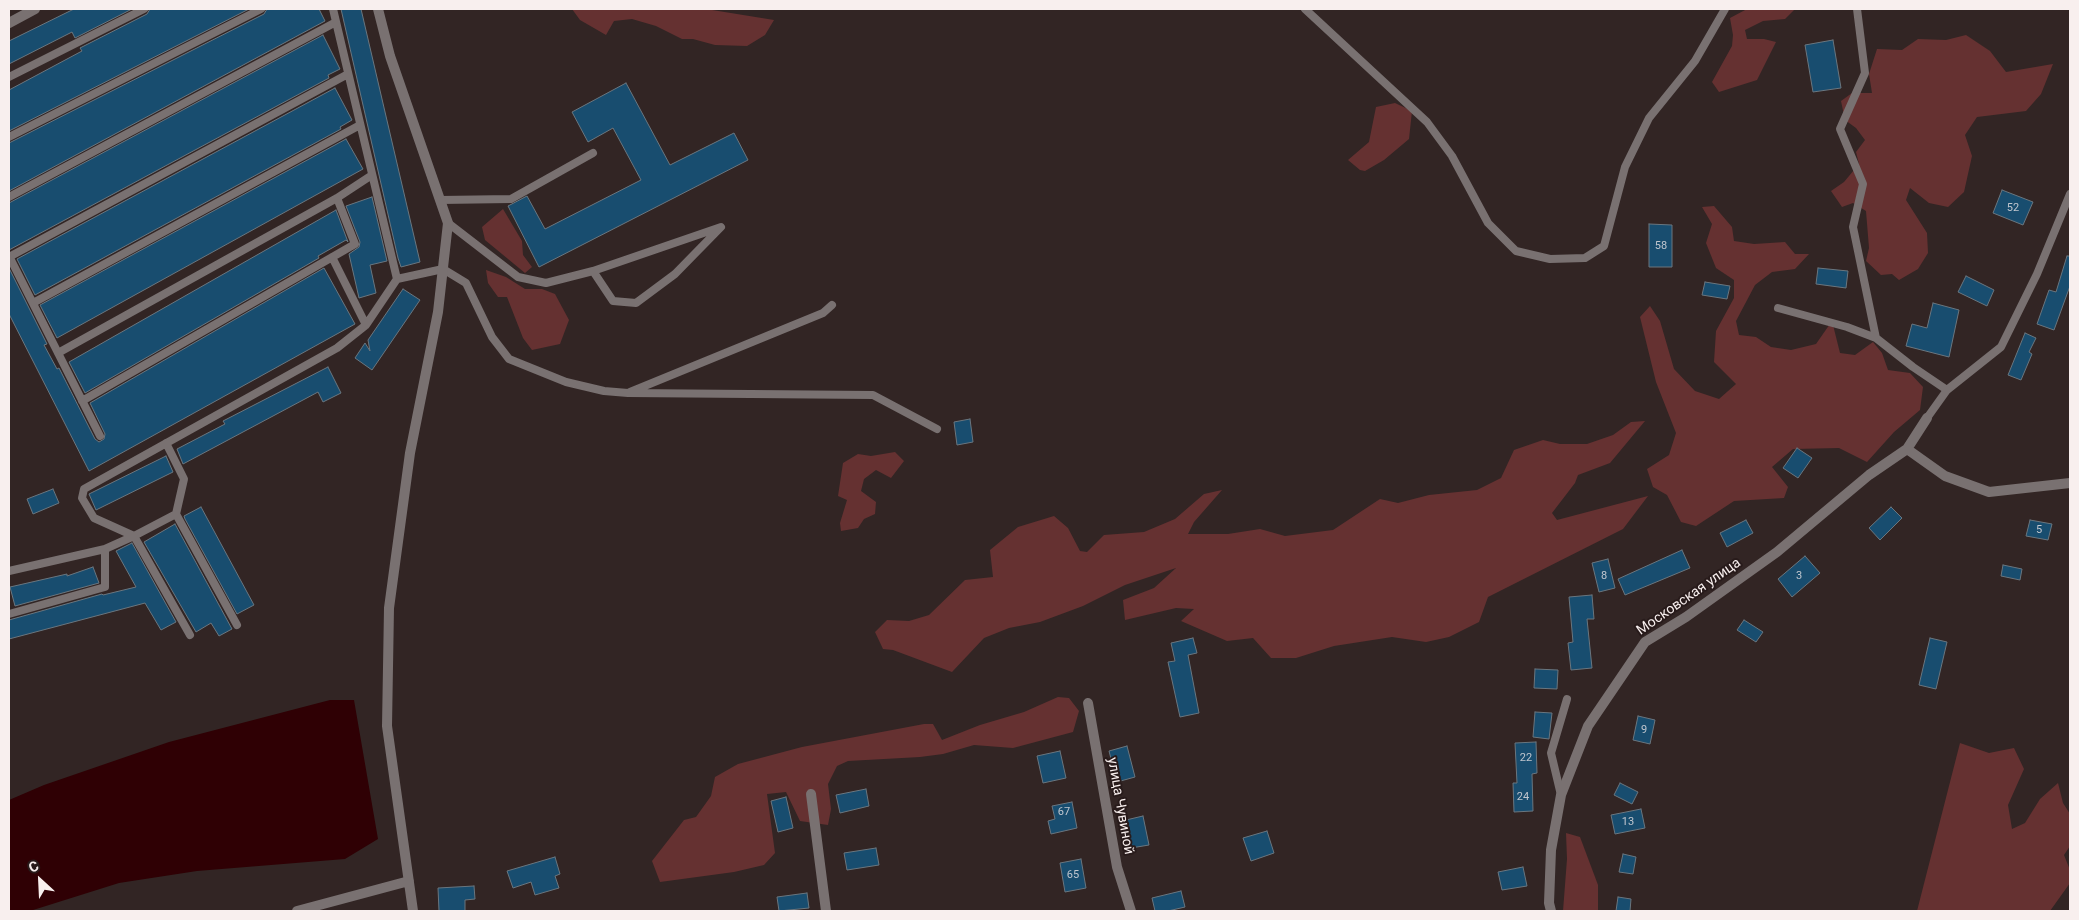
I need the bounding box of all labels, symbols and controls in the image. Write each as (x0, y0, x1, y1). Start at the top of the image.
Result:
house number: 52 (2007, 201, 2019, 215)
house number: 58 (1655, 239, 1667, 253)
house number: 5 (2036, 523, 2042, 537)
street label: Московская улица (1634, 555, 1744, 639)
house number: 8 (1601, 569, 1607, 583)
house number: 3 (1796, 569, 1802, 583)
house number: 9 (1641, 723, 1647, 737)
house number: 22 (1520, 751, 1532, 765)
street label: улица Чувиной (1103, 756, 1137, 856)
house number: 24 (1517, 790, 1529, 804)
house number: 67 (1058, 805, 1070, 819)
house number: 13 (1622, 815, 1634, 829)
north arrow (15, 855, 65, 905)
text: С (26, 857, 41, 876)
house number: 65 (1067, 868, 1079, 882)

